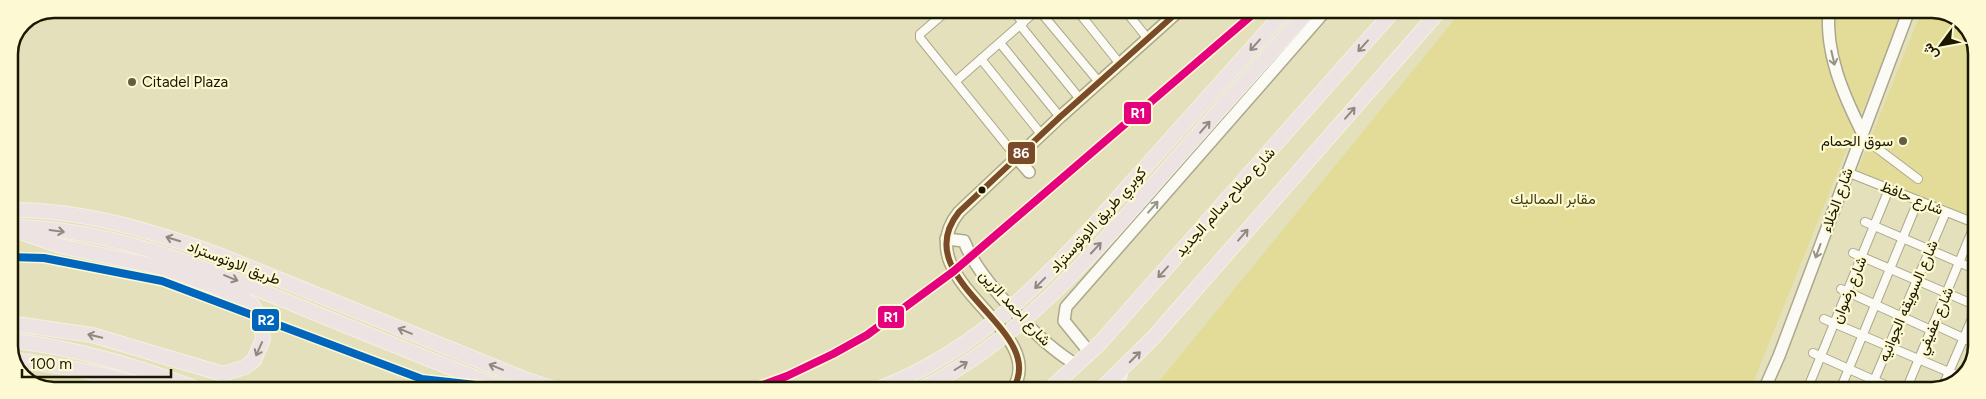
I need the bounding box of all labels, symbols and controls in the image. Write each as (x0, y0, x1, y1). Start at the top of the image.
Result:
north arrow (1916, 20, 1966, 70)
one-way arrow (1249, 39, 1260, 52)
one-way arrow (1357, 39, 1369, 52)
text: ش (1919, 40, 1942, 63)
one-way arrow (1829, 49, 1838, 65)
place label: Citadel Plaza (142, 73, 228, 91)
marker: Citadel Plaza (126, 76, 138, 88)
line badge: R1 (1123, 101, 1152, 125)
text: R1 (1131, 105, 1145, 122)
one-way arrow (1344, 106, 1356, 119)
one-way arrow (1199, 121, 1210, 134)
place label: سوق الحمام (1821, 132, 1893, 151)
marker: سوق الحمام (1897, 135, 1909, 147)
line badge: 86 (1007, 141, 1036, 165)
street label: شارع صلاح سالم الجديد (1171, 143, 1281, 262)
text: 86 (1013, 145, 1029, 162)
street label: كوبري طريق الاوتوستراد (1046, 163, 1153, 279)
street label: شارع الخلاء (1817, 165, 1859, 235)
street label: شارع حافظ (1877, 177, 1946, 221)
unlabelled marker (977, 185, 987, 195)
park label: مقابر المماليك (1510, 190, 1596, 208)
one-way arrow (1148, 201, 1159, 214)
one-way arrow (49, 226, 65, 236)
one-way arrow (1237, 229, 1248, 242)
one-way arrow (165, 234, 181, 244)
street label: طريق الاوتوستراد (185, 237, 283, 290)
street label: شارع السويقه الجوانيه (1874, 237, 1944, 365)
one-way arrow (1090, 242, 1102, 255)
one-way arrow (1813, 243, 1822, 258)
street label: شارع رضوان (1827, 254, 1873, 327)
street label: شارع احمد الزين (974, 266, 1055, 351)
one-way arrow (1157, 266, 1168, 279)
one-way arrow (223, 275, 238, 284)
one-way arrow (1034, 276, 1046, 289)
street label: شارع عفيفي (1913, 284, 1961, 359)
line badge: R1 (877, 305, 905, 329)
line badge: R2 (251, 308, 280, 332)
text: R1 (884, 309, 898, 326)
text: R2 (257, 312, 275, 329)
one-way arrow (398, 325, 413, 335)
one-way arrow (88, 331, 104, 340)
one-way arrow (253, 341, 263, 356)
scale bar (22, 346, 171, 378)
one-way arrow (1129, 350, 1141, 363)
text: 100 m (30, 355, 72, 373)
one-way arrow (954, 360, 968, 371)
one-way arrow (489, 362, 504, 371)

